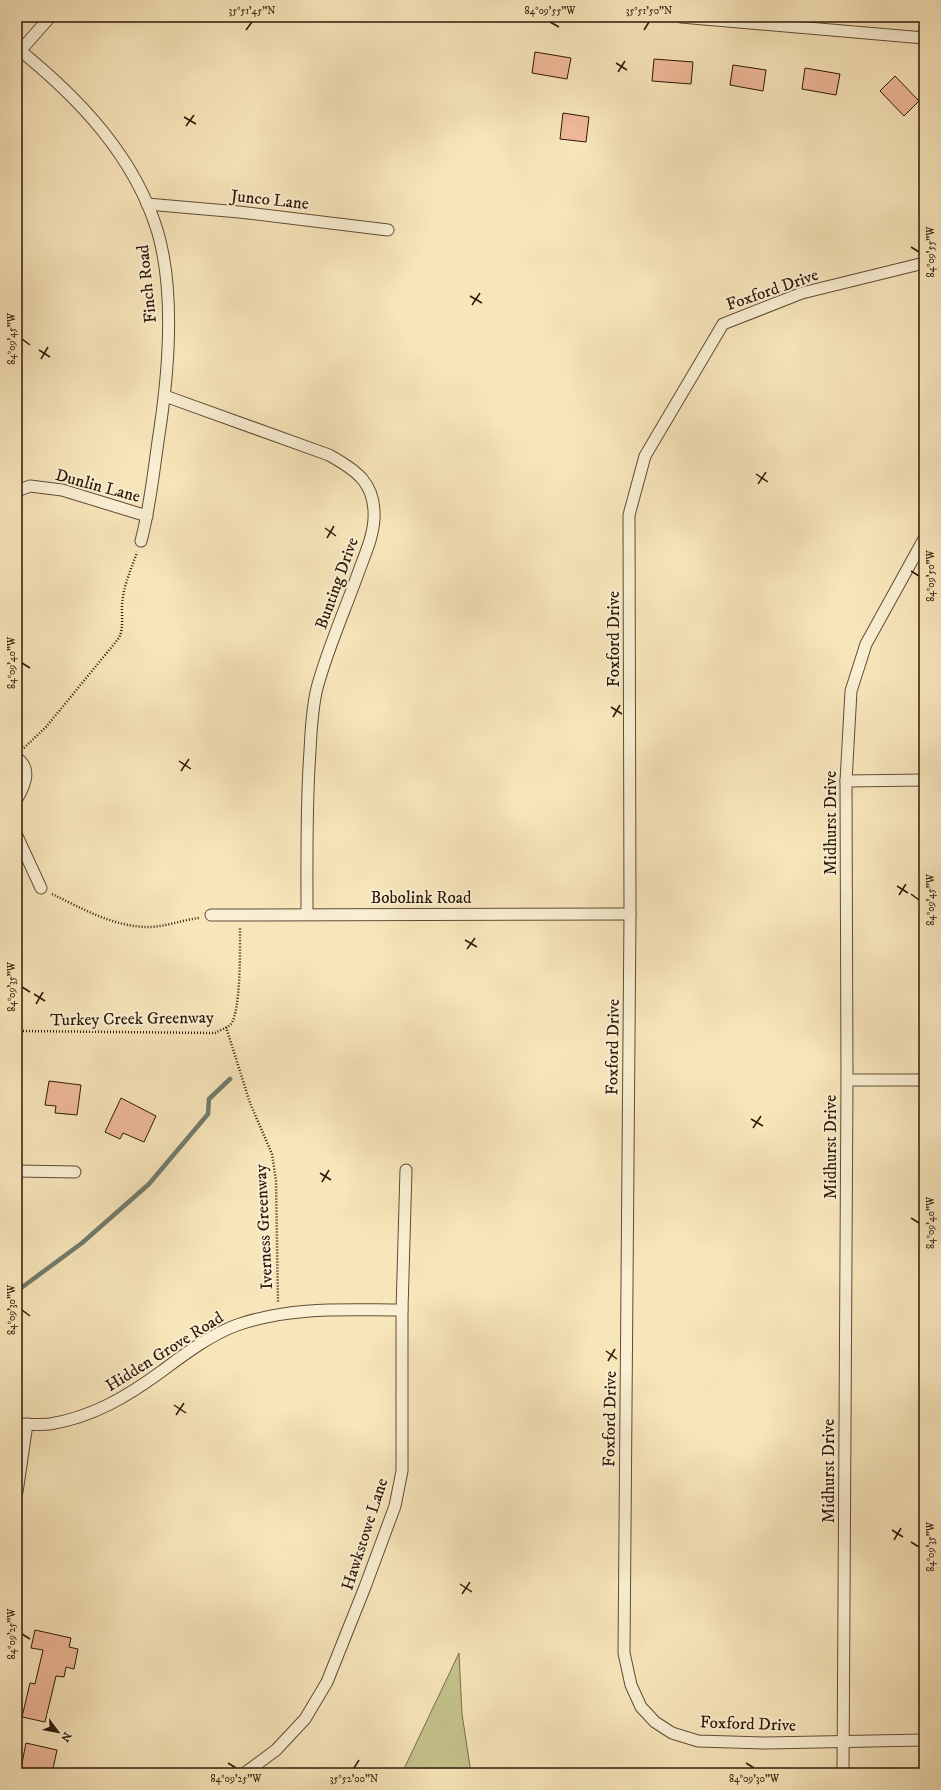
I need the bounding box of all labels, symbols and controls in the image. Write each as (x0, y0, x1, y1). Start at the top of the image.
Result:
text: 35°51'45"N (229, 5, 275, 17)
text: 84°09'55"W (525, 5, 576, 17)
text: 35°51'50"N (626, 5, 672, 17)
street label: Junco Lane (228, 185, 310, 215)
text: 84°09'55"W (925, 226, 937, 277)
street label: Finch Road (132, 243, 162, 324)
street label: Foxford Drive (723, 264, 821, 316)
text: 84°09'45"W (6, 312, 18, 365)
street label: Dunlin Lane (53, 464, 143, 508)
street label: Bunting Drive (310, 534, 364, 632)
text: 84°09'50"W (925, 549, 937, 602)
street label: Foxford Drive (603, 591, 625, 687)
text: 84°09'40"W (6, 636, 18, 689)
street label: Midhurst Drive (820, 771, 842, 875)
text: 84°09'45"W (925, 873, 937, 926)
street label: Bobolink Road (371, 887, 472, 909)
text: 84°09'35"W (6, 961, 18, 1012)
street label: Foxford Drive (601, 999, 625, 1095)
street label: Turkey Creek Greenway (50, 1007, 215, 1031)
street label: Midhurst Drive (820, 1095, 842, 1199)
street label: Iverness Greenway (250, 1163, 278, 1290)
text: 84°09'40"W (925, 1196, 937, 1249)
text: 84°09'30"W (6, 1284, 18, 1335)
street label: Hidden Grove Road (101, 1306, 228, 1397)
street label: Foxford Drive (598, 1371, 622, 1467)
street label: Midhurst Drive (818, 1419, 840, 1523)
street label: Hawkstowe Lane (336, 1475, 393, 1593)
text: 84°09'35"W (925, 1521, 937, 1572)
text: 84°09'25"W (6, 1608, 18, 1659)
street label: Foxford Drive (699, 1711, 796, 1737)
north arrow (38, 1712, 78, 1752)
text: N (57, 1729, 74, 1744)
text: 84°09'25"W (211, 1773, 262, 1785)
text: 35°52'00"N (330, 1773, 378, 1785)
text: 84°09'30"W (729, 1773, 780, 1785)

